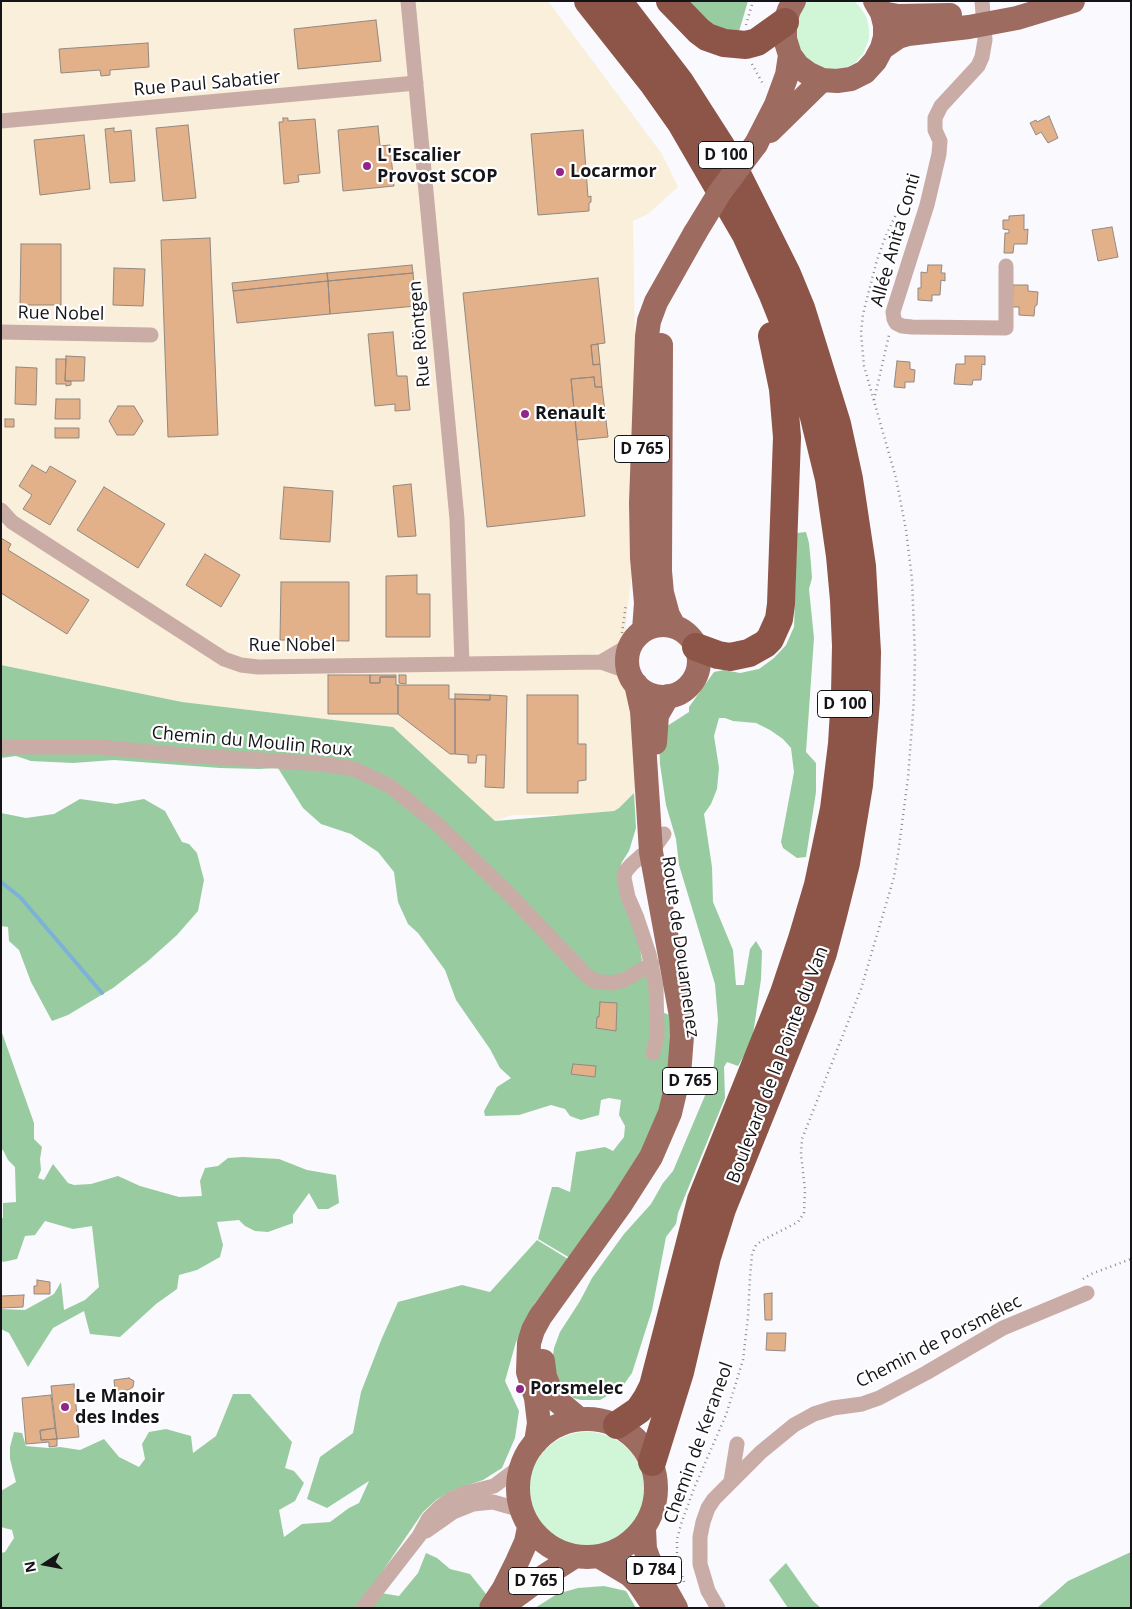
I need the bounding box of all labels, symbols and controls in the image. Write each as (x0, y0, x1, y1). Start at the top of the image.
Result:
street label: Rue Paul Sabatier (133, 67, 281, 101)
road number: D 100 (698, 142, 754, 168)
place label: L'Escalier Provost SCOP (377, 145, 497, 188)
marker: L'Escalier Provost SCOP (361, 160, 373, 172)
place label: Locarmor (570, 161, 657, 183)
marker: Locarmor (554, 166, 566, 178)
street label: Allée Anita Conti (867, 171, 925, 309)
street label: Rue Röntgen (405, 280, 435, 388)
street label: Rue Nobel (17, 302, 105, 326)
place label: Renault (535, 403, 605, 425)
marker: Renault (519, 408, 531, 420)
road number: D 765 (614, 436, 670, 462)
street label: Rue Nobel (249, 635, 335, 657)
road number: D 100 (818, 691, 872, 718)
street label: Chemin du Moulin Roux (151, 722, 353, 762)
street label: Route de Douarnenez (657, 855, 703, 1039)
street label: Boulevard de la Pointe du Van (723, 943, 833, 1187)
road number: D 765 (662, 1068, 718, 1094)
street label: Chemin de Porsmélec (853, 1291, 1025, 1393)
street label: Chemin de Keraneol (660, 1359, 738, 1527)
place label: Porsmelec (530, 1378, 623, 1400)
marker: Porsmelec (514, 1383, 526, 1395)
place label: Le Manoir des Indes (75, 1386, 165, 1428)
marker: Le Manoir des Indes (59, 1401, 71, 1413)
north arrow (20, 1539, 70, 1589)
road number: D 784 (626, 1556, 682, 1584)
text: N (19, 1560, 40, 1574)
road number: D 765 (508, 1568, 564, 1594)

